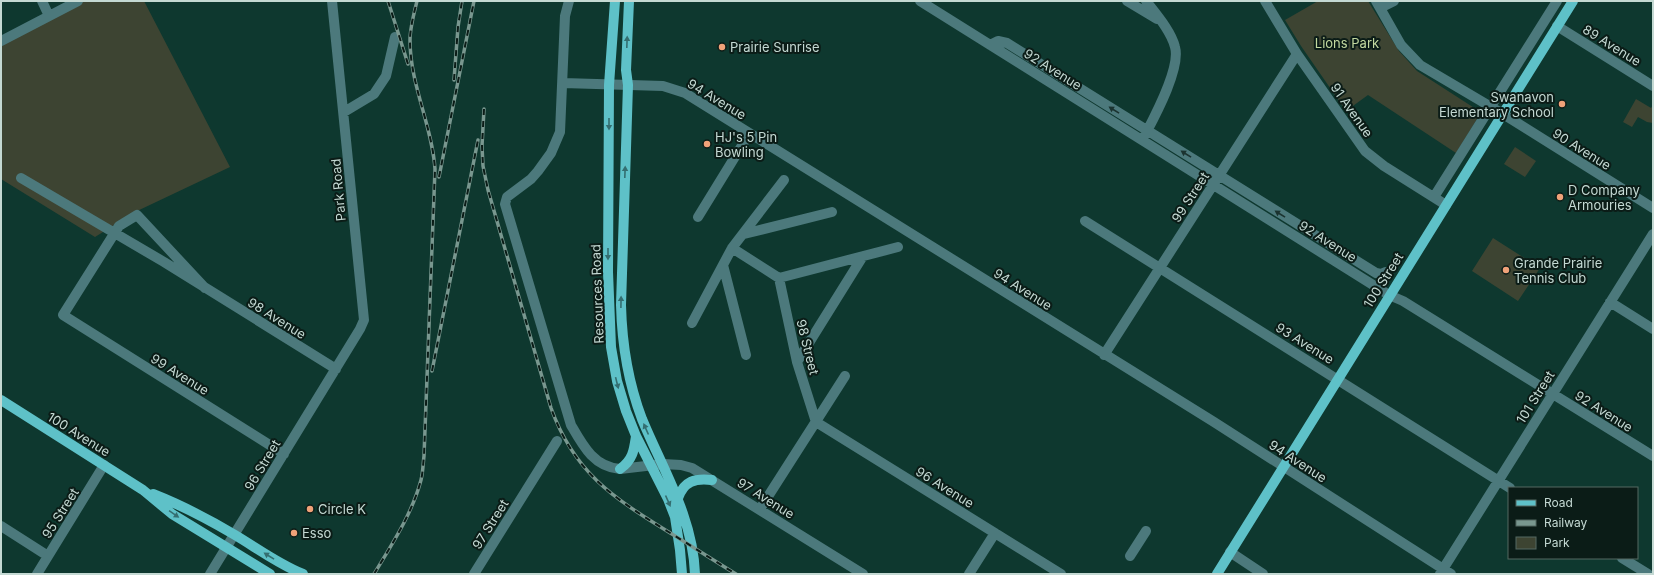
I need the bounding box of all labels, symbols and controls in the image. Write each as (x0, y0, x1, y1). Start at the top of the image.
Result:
street label: 89 Avenue (1580, 21, 1644, 69)
one-way arrow (624, 35, 630, 48)
park label: Lions Park (1315, 35, 1379, 51)
place label: Prairie Sunrise (730, 39, 820, 55)
marker: Prairie Sunrise (717, 42, 727, 52)
street label: 92 Avenue (1021, 45, 1085, 93)
street label: 94 Avenue (685, 75, 749, 123)
street label: 91 Avenue (1327, 80, 1377, 140)
place label: Swanavon Elementary School (1439, 89, 1554, 120)
marker: Swanavon Elementary School (1557, 99, 1567, 109)
one-way arrow (1108, 106, 1120, 113)
one-way arrow (606, 118, 612, 131)
street label: 90 Avenue (1550, 125, 1614, 173)
place label: HJ's 5 Pin Bowling (715, 129, 777, 160)
marker: HJ's 5 Pin Bowling (702, 139, 712, 149)
one-way arrow (1180, 151, 1192, 158)
street label: Park Road (327, 158, 349, 222)
one-way arrow (622, 165, 628, 178)
street label: 99 Street (1168, 169, 1212, 225)
place label: D Company Armouries (1568, 182, 1640, 213)
marker: D Company Armouries (1555, 192, 1565, 202)
one-way arrow (1274, 210, 1286, 217)
street label: 92 Avenue (1296, 217, 1360, 265)
street label: Resources Road (587, 244, 607, 344)
one-way arrow (605, 248, 611, 261)
street label: 100 Street (1360, 249, 1406, 311)
place label: Grande Prairie Tennis Club (1514, 255, 1602, 286)
street label: 94 Avenue (991, 265, 1055, 313)
marker: Grande Prairie Tennis Club (1501, 265, 1511, 275)
street label: 98 Avenue (245, 294, 309, 342)
one-way arrow (618, 295, 624, 308)
street label: 98 Street (793, 318, 823, 376)
street label: 93 Avenue (1273, 319, 1337, 367)
street label: 99 Avenue (148, 350, 212, 398)
street label: 101 Street (1513, 368, 1557, 426)
one-way arrow (615, 377, 621, 389)
street label: 92 Avenue (1572, 387, 1636, 435)
street label: 100 Avenue (45, 408, 113, 460)
one-way arrow (643, 422, 649, 434)
street label: 94 Avenue (1266, 436, 1330, 486)
street label: 96 Street (241, 437, 283, 493)
street label: 96 Avenue (913, 463, 977, 511)
street label: 97 Avenue (734, 474, 798, 522)
street label: 95 Street (38, 485, 82, 541)
legend (1508, 487, 1638, 559)
text: Road (1544, 495, 1573, 510)
street label: 97 Street (469, 496, 511, 552)
one-way arrow (665, 496, 671, 507)
place label: Circle K (318, 501, 366, 517)
marker: Circle K (305, 504, 315, 514)
one-way arrow (169, 510, 179, 518)
text: Railway (1544, 515, 1588, 530)
place label: Esso (302, 525, 332, 541)
marker: Esso (289, 528, 299, 538)
text: Park (1544, 535, 1570, 550)
one-way arrow (263, 553, 275, 560)

